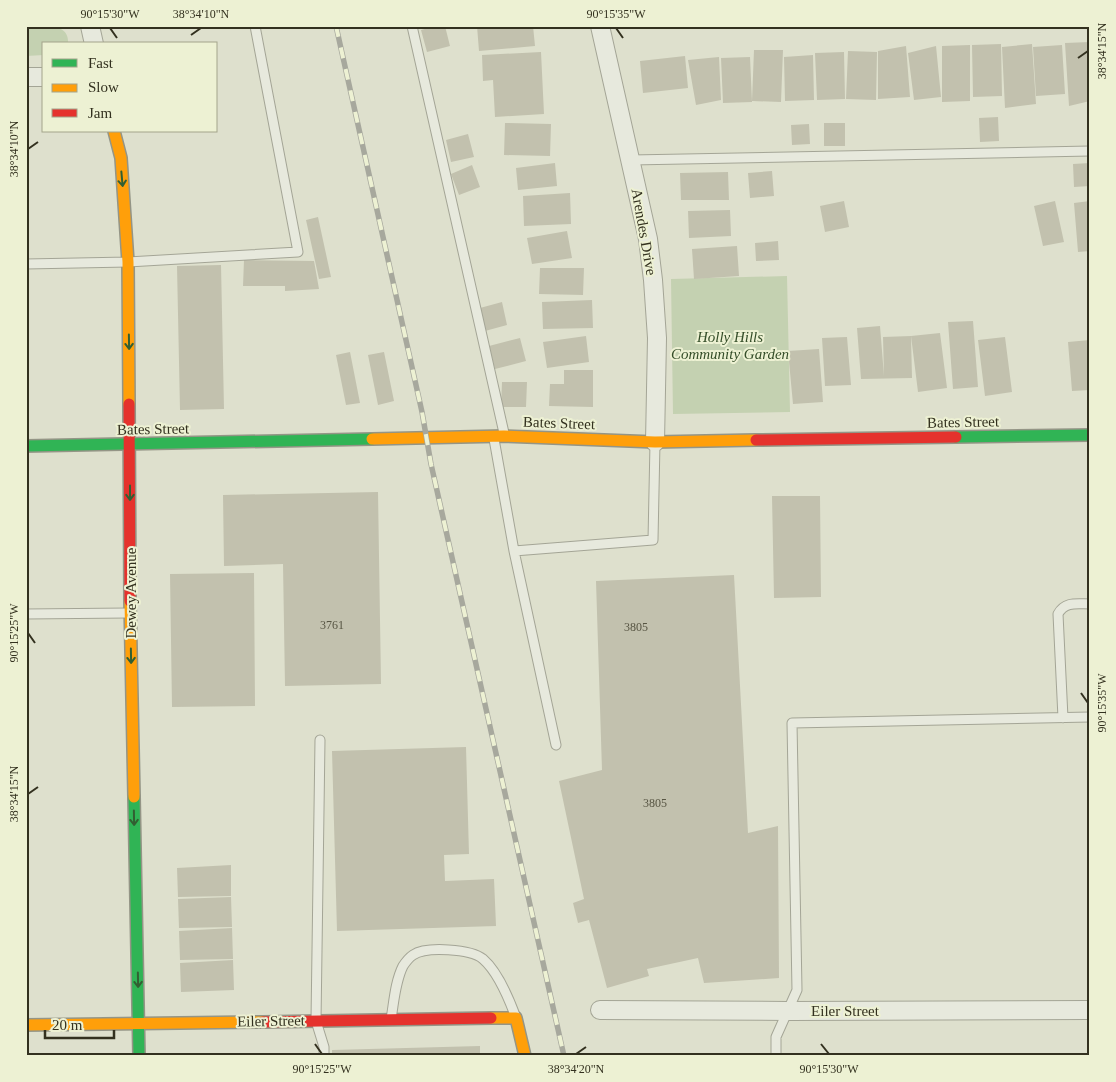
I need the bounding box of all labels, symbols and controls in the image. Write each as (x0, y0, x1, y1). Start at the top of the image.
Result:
text: 90°15'30"W (80, 7, 140, 21)
text: 38°34'10"N (173, 7, 230, 21)
text: 90°15'35"W (586, 7, 646, 21)
text: 38°34'15"N (1095, 22, 1109, 79)
legend (42, 42, 218, 132)
text: Fast (88, 55, 114, 71)
text: Slow (88, 79, 119, 95)
text: Jam (88, 105, 112, 121)
text: 38°34'10"N (7, 120, 21, 177)
one-way arrow (118, 171, 127, 187)
street label: Arendes Drive (628, 187, 660, 277)
park label: Holly Hills Community Garden (671, 329, 789, 362)
one-way arrow (124, 333, 134, 349)
street label: Bates Street (927, 413, 1000, 431)
street label: Bates Street (523, 414, 596, 432)
street label: Bates Street (117, 420, 190, 438)
one-way arrow (125, 484, 135, 501)
street label: Dewey Avenue (123, 547, 139, 638)
text: 90°15'25"W (7, 603, 21, 663)
house number: 3761 (320, 618, 344, 632)
house number: 3805 (624, 620, 648, 634)
one-way arrow (126, 647, 136, 663)
text: 90°15'35"W (1095, 673, 1109, 733)
text: 38°34'15"N (7, 765, 21, 822)
house number: 3805 (643, 796, 667, 810)
one-way arrow (130, 810, 139, 826)
one-way arrow (133, 972, 143, 988)
street label: Eiler Street (811, 1003, 880, 1019)
scale bar (45, 1007, 114, 1039)
street label: Eiler Street (237, 1012, 306, 1030)
text: 20 m (52, 1017, 83, 1033)
text: 90°15'25"W (292, 1062, 352, 1076)
text: 38°34'20"N (548, 1062, 605, 1076)
text: 90°15'30"W (799, 1062, 859, 1076)

